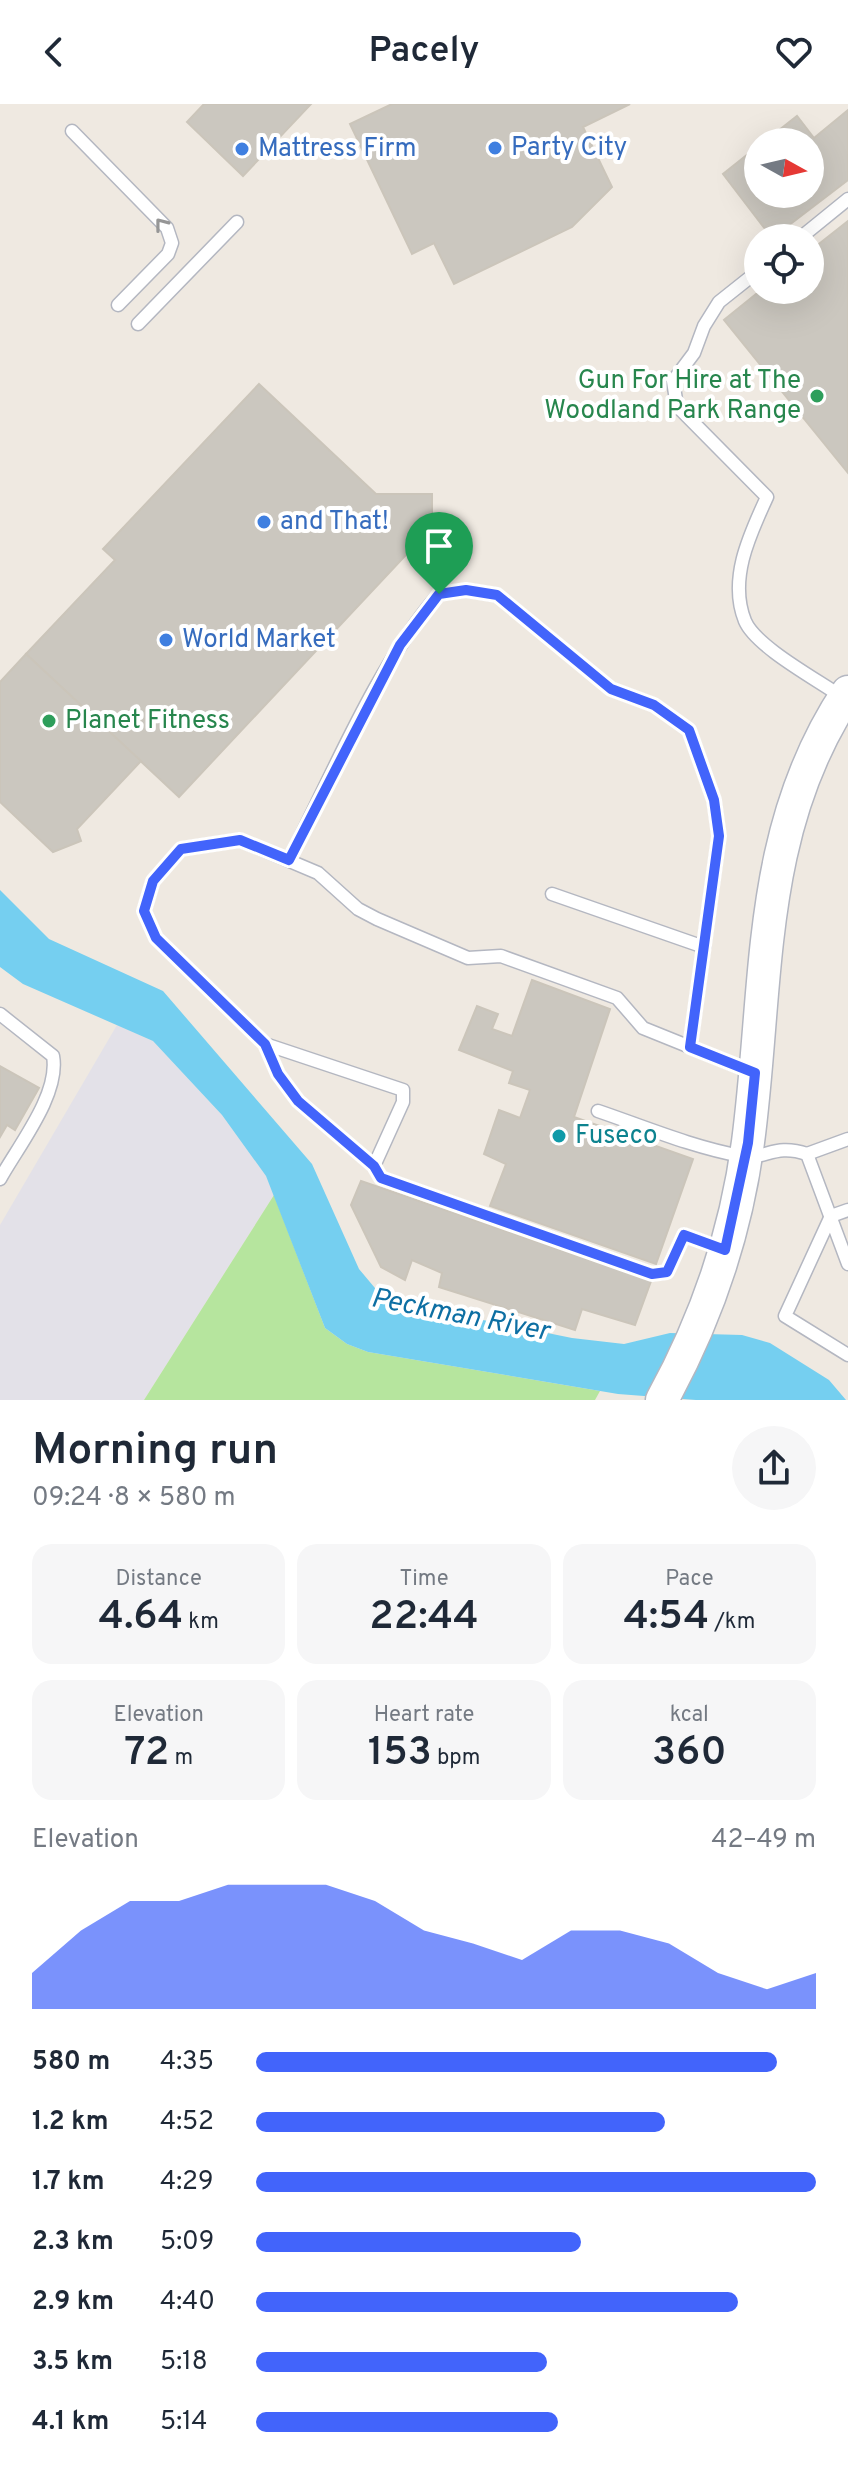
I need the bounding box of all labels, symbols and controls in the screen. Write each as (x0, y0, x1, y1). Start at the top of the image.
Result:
text: Pacely (368, 29, 480, 75)
icon: back (32, 30, 76, 74)
icon: heart (772, 30, 816, 74)
north arrow (744, 128, 824, 208)
map controls (744, 128, 824, 304)
place label: Party City (511, 132, 627, 165)
place label: Mattress Firm (258, 133, 417, 166)
marker: Party City (486, 139, 504, 157)
marker: Mattress Firm (233, 140, 251, 158)
one-way arrow (156, 218, 171, 233)
button: locate (744, 224, 824, 304)
place label: Gun For Hire at The Woodland Park Range (544, 365, 801, 428)
marker: Gun For Hire at The Woodland Park Range (808, 387, 826, 405)
place label: and That! (280, 506, 389, 539)
pin (405, 512, 473, 594)
marker: and That! (255, 513, 273, 531)
icon: arrive (417, 524, 461, 568)
place label: World Market (182, 624, 336, 657)
marker: World Market (157, 631, 175, 649)
place label: Planet Fitness (65, 705, 230, 738)
marker: Planet Fitness (40, 712, 58, 730)
place label: Fuseco (575, 1120, 657, 1153)
marker: Fuseco (550, 1127, 568, 1145)
water label: Peckman River (368, 1281, 554, 1351)
text: Morning run (32, 1424, 278, 1480)
button: share (732, 1426, 816, 1510)
text: 09:24 · 8 × 580 m (32, 1482, 236, 1515)
text: Distance (115, 1566, 202, 1593)
text: Time (399, 1566, 449, 1593)
text: Pace (665, 1566, 713, 1593)
text: 4.64 (99, 1593, 183, 1643)
text: 22:44 (369, 1593, 479, 1643)
text: 4:54 (623, 1593, 709, 1643)
text: km (183, 1609, 219, 1636)
text: /km (709, 1609, 755, 1636)
text: Elevation (113, 1702, 204, 1729)
text: Heart rate (374, 1702, 474, 1729)
text: kcal (670, 1702, 709, 1729)
text: 72 (124, 1729, 169, 1779)
text: 153 (368, 1729, 432, 1779)
text: 360 (652, 1729, 727, 1779)
text: m (169, 1745, 193, 1772)
text: bpm (432, 1745, 480, 1772)
text: Elevation (32, 1824, 139, 1857)
text: 42–49 m (711, 1824, 816, 1857)
text: 580 m (32, 2046, 110, 2079)
text: 4:35 (160, 2046, 214, 2079)
text: 1.2 km (32, 2106, 109, 2139)
text: 4:52 (160, 2106, 214, 2139)
text: 1.7 km (32, 2166, 105, 2199)
text: 4:29 (160, 2166, 213, 2199)
text: 2.3 km (32, 2226, 114, 2259)
text: 5:09 (160, 2226, 214, 2259)
text: 2.9 km (32, 2286, 114, 2319)
text: 4:40 (160, 2286, 215, 2319)
text: 3.5 km (32, 2346, 113, 2379)
text: 5:18 (160, 2346, 208, 2379)
text: 4.1 km (32, 2406, 109, 2439)
text: 5:14 (160, 2406, 207, 2439)

